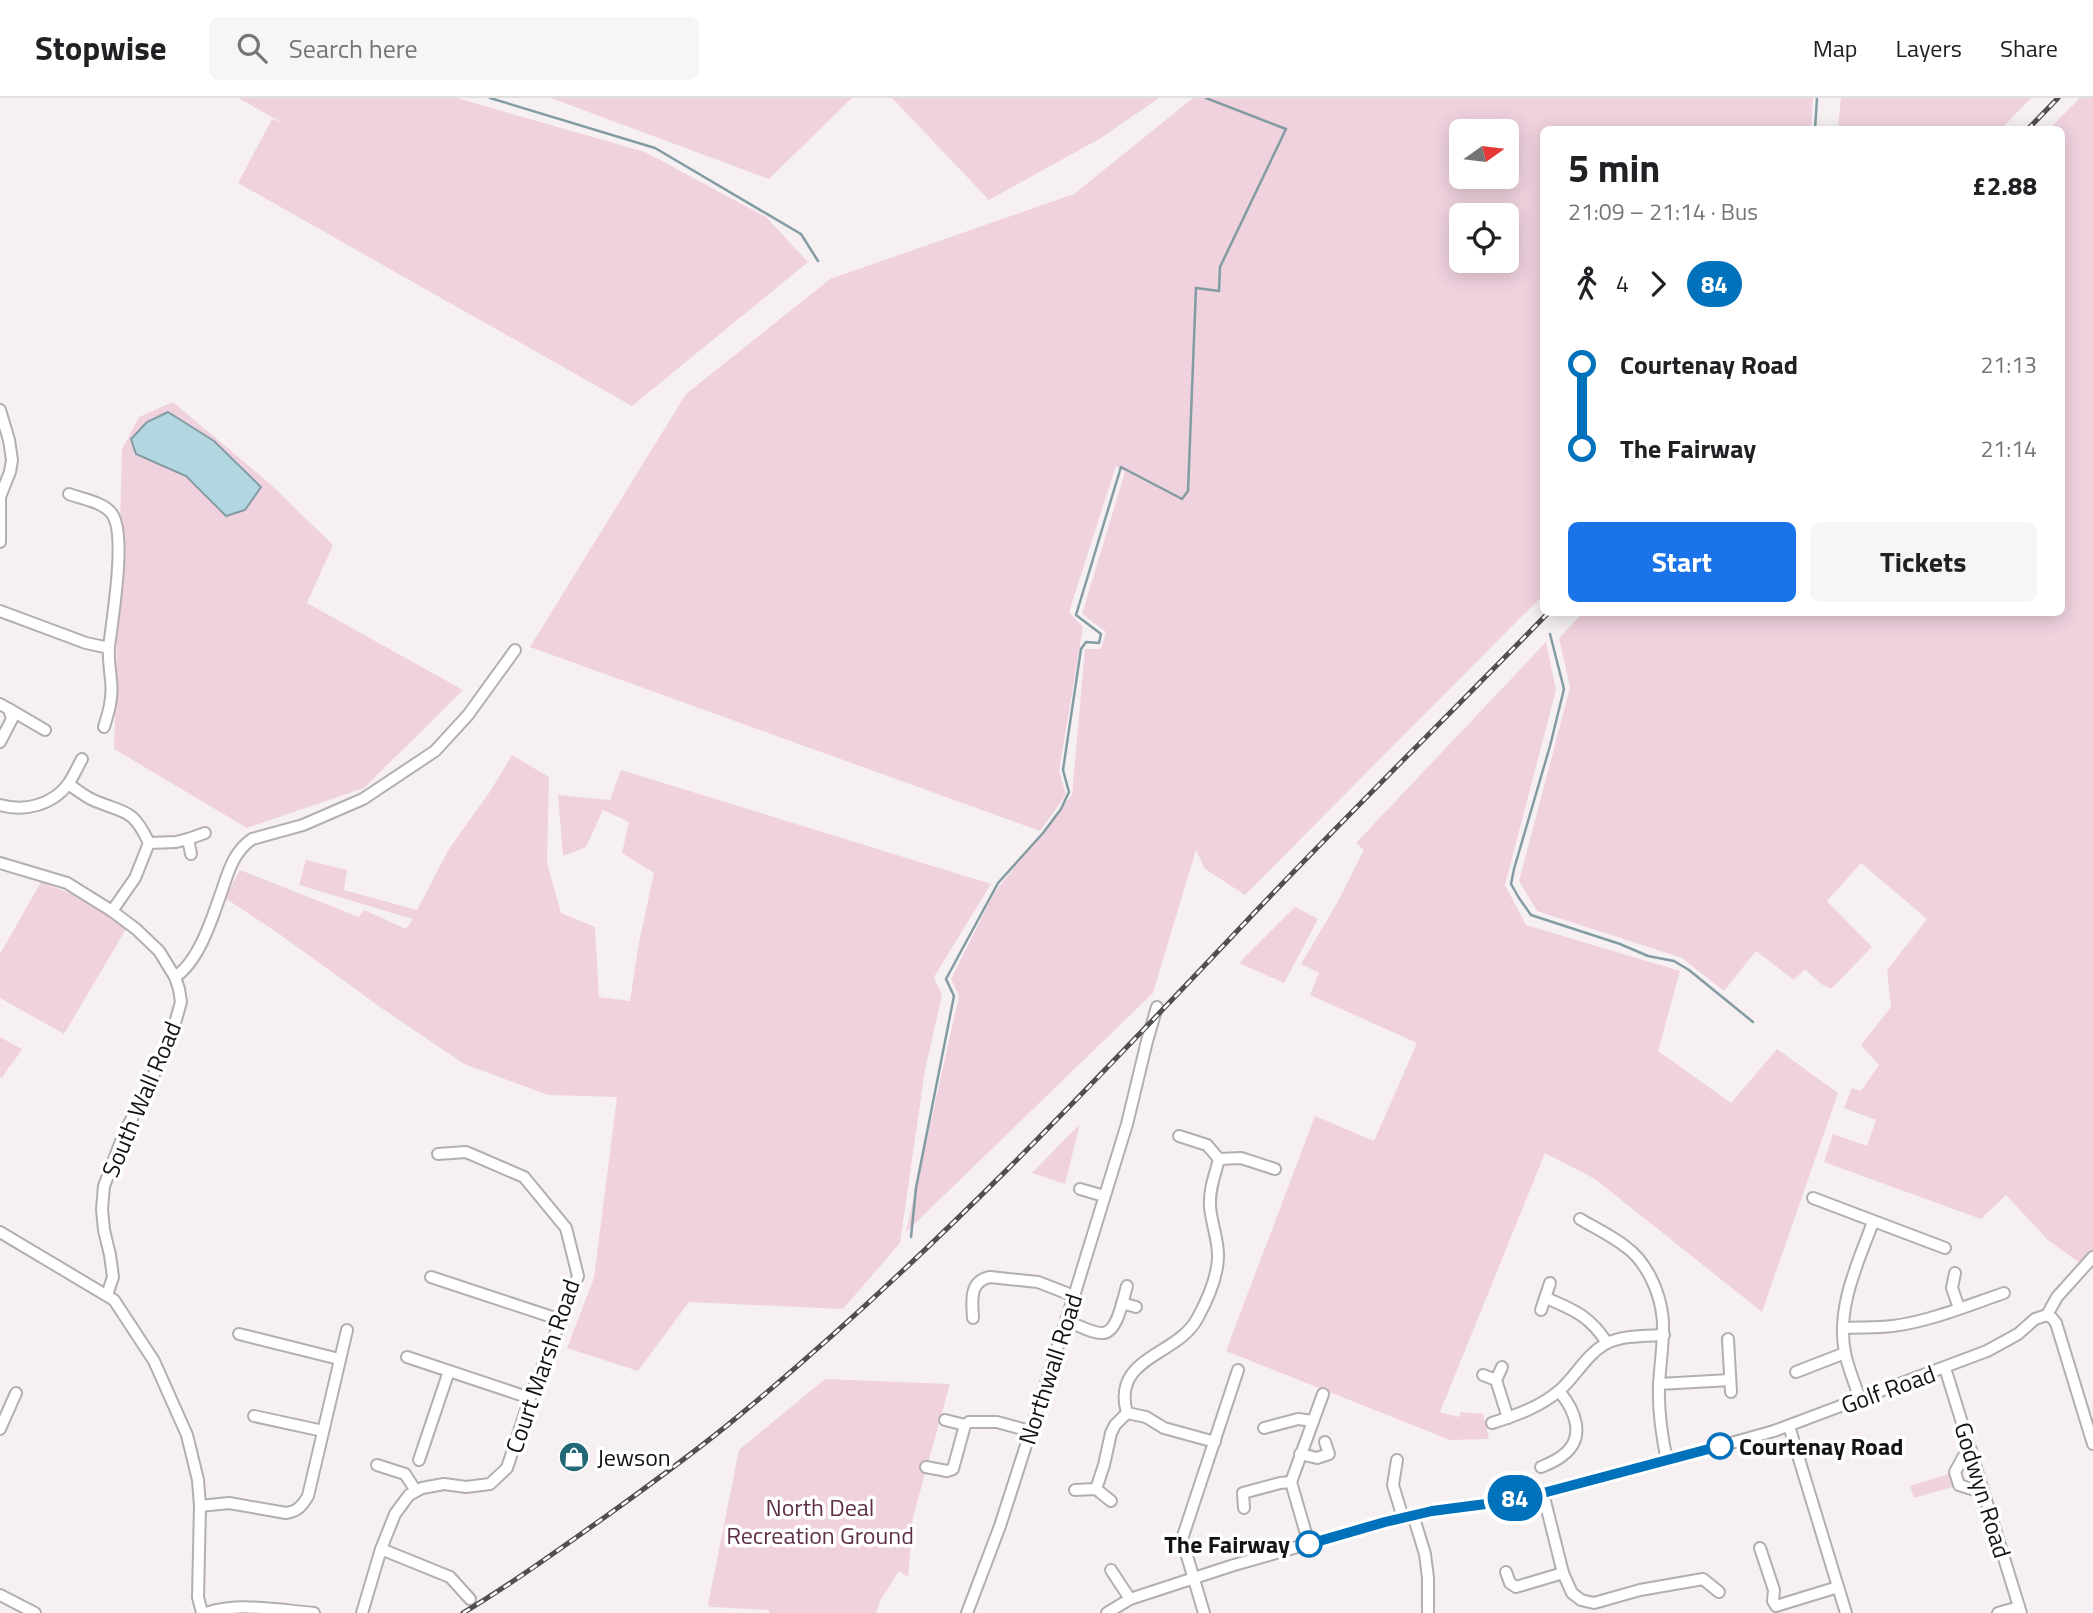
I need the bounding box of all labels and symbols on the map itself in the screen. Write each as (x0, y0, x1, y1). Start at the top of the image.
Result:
north arrow (1449, 119, 1519, 189)
street label: South Wall Road (92, 1015, 190, 1183)
street label: Court Marsh Road (495, 1274, 589, 1458)
street label: Northwall Road (1009, 1289, 1091, 1449)
street label: Golf Road (1836, 1355, 1940, 1423)
street label: Godwyn Road (1945, 1418, 2021, 1562)
place label: Courtenay Road (1739, 1428, 1903, 1464)
marker: Courtenay Road (1707, 1433, 1733, 1459)
place label: Jewson (597, 1439, 671, 1475)
shop icon: Jewson (557, 1440, 591, 1474)
line badge: 84 (1484, 1475, 1546, 1521)
park label: North Deal Recreation Ground (726, 1489, 914, 1553)
place label: The Fairway (1164, 1526, 1290, 1562)
marker: The Fairway (1296, 1531, 1322, 1557)

